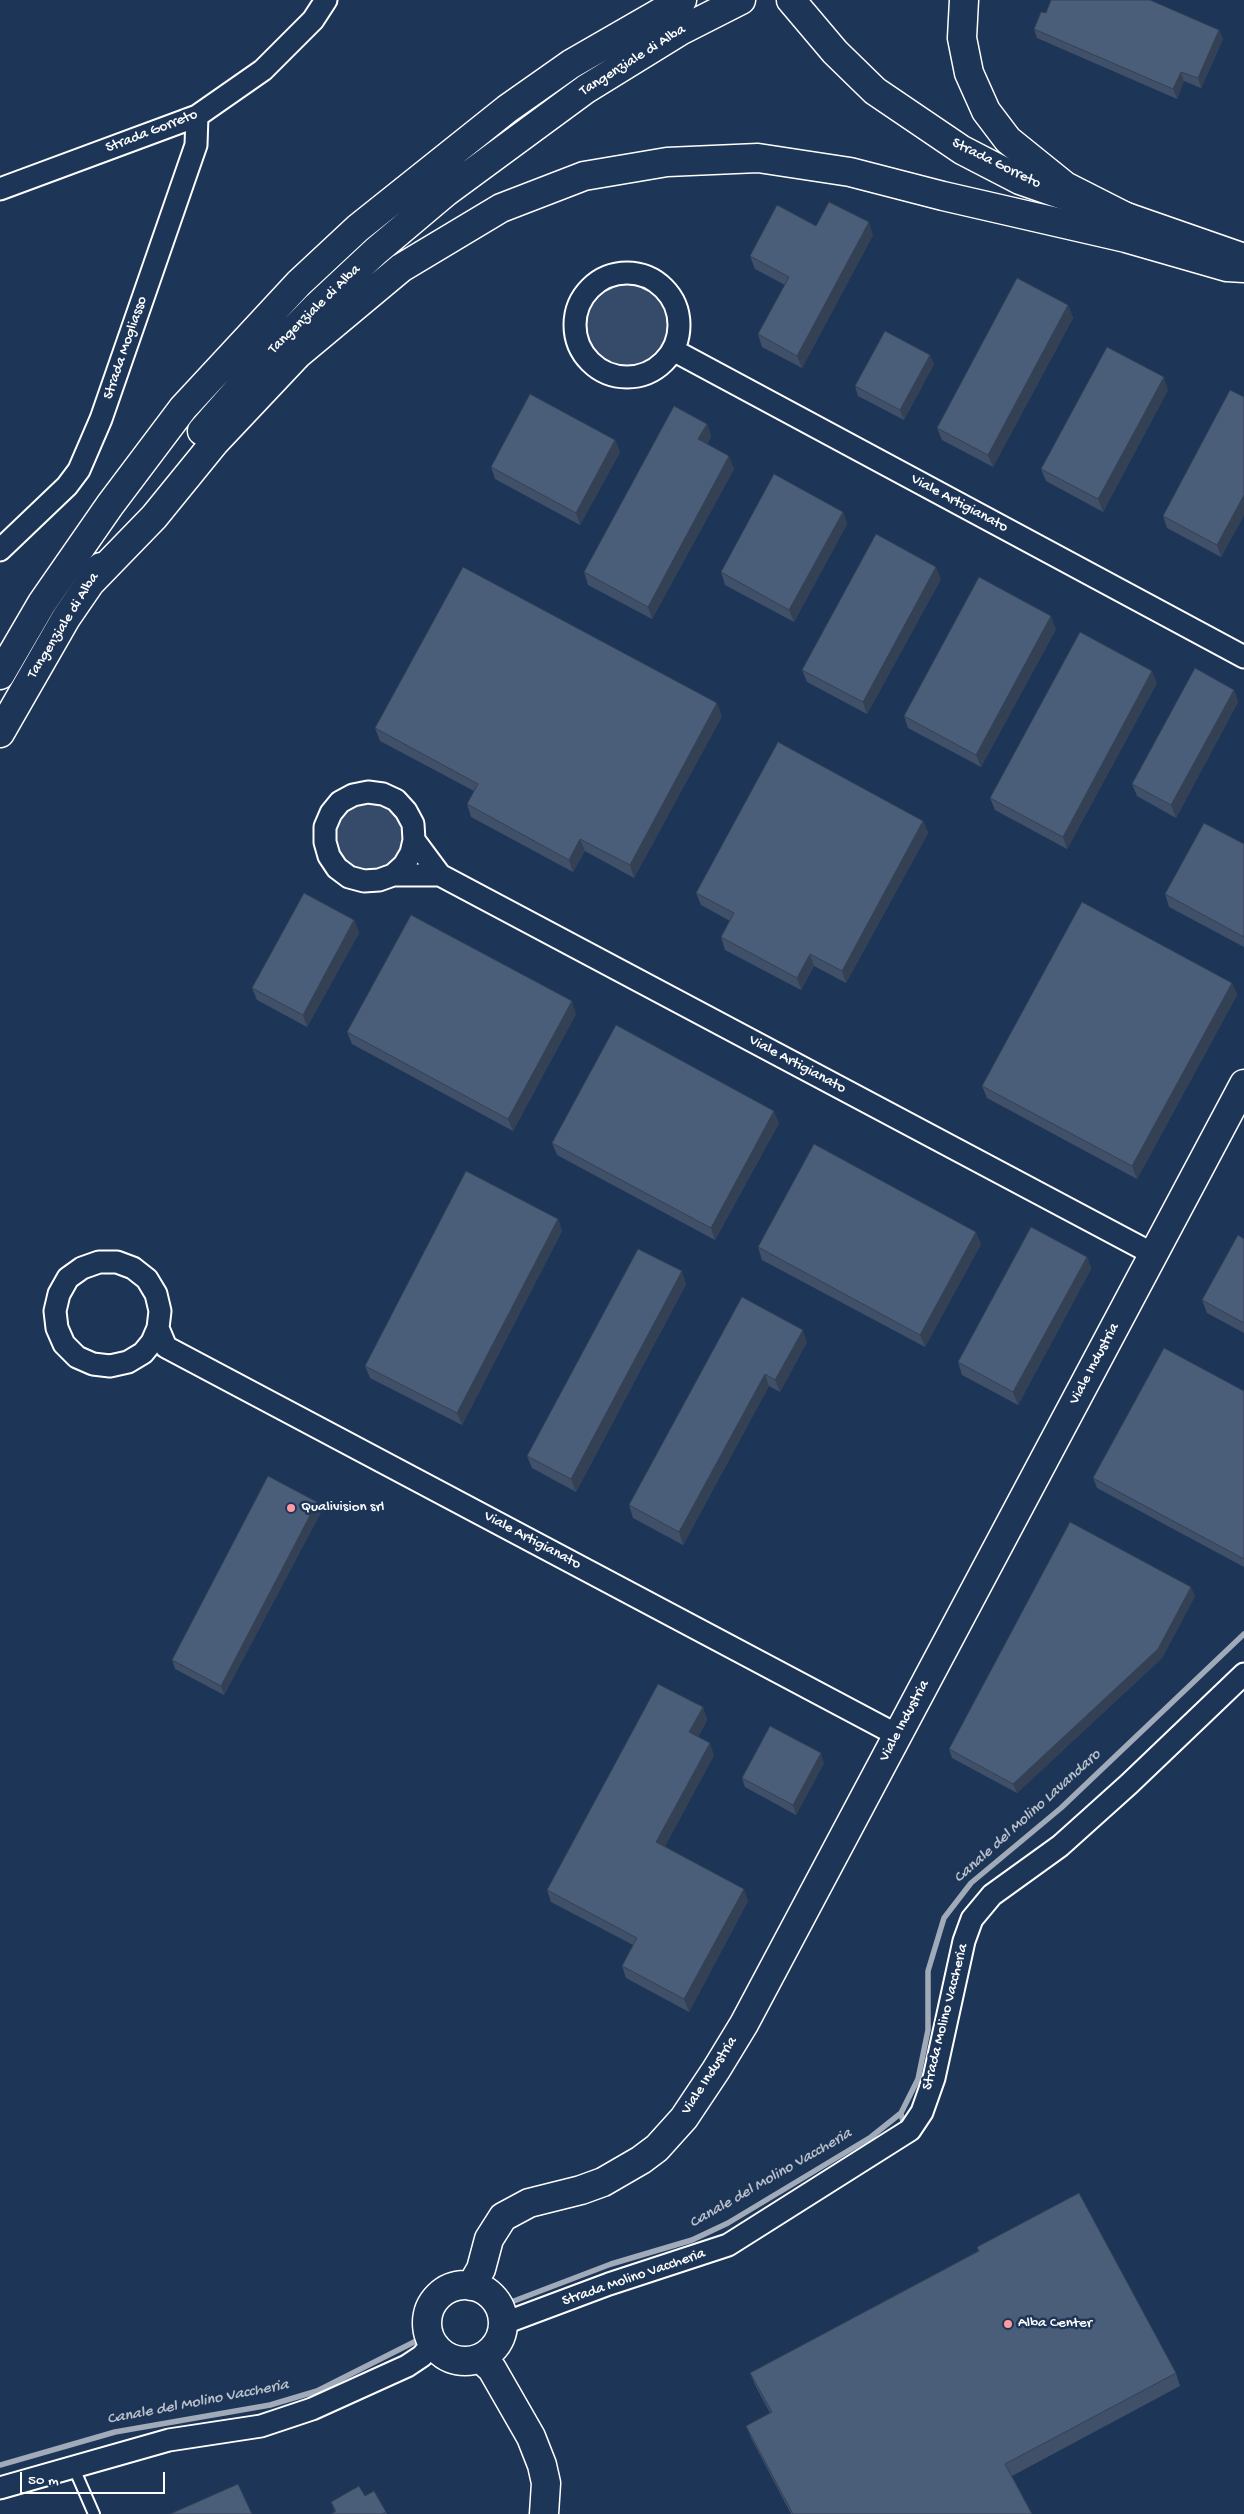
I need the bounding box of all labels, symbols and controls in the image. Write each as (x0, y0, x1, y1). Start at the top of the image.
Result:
street label: Tangenziale di Alba (577, 21, 689, 101)
street label: Strada Gorreto (104, 106, 200, 158)
street label: Strada Gorreto (949, 135, 1043, 193)
street label: Tangenziale di Alba (265, 261, 365, 359)
street label: Strada Mogliasso (100, 294, 152, 402)
street label: Viale Artigianato (907, 471, 1011, 537)
street label: Tangenziale di Alba (24, 570, 104, 682)
street label: Viale Artigianato (745, 1032, 849, 1098)
street label: Viale Industria (1066, 1320, 1124, 1408)
place label: Qualivision srl (301, 1499, 384, 1517)
marker: Qualivision srl (285, 1502, 297, 1514)
street label: Viale Artigianato (480, 1508, 584, 1574)
street label: Viale Industria (876, 1677, 934, 1765)
water label: Canale del Molino Lavandaro (951, 1746, 1105, 1888)
street label: Strada Molino Vaccheria (919, 1942, 973, 2092)
street label: Viale Industria (678, 2034, 742, 2118)
water label: Canale del Molino Vaccheria (686, 2125, 856, 2233)
street label: Strada Molino Vaccheria (560, 2245, 708, 2311)
place label: Alba Center (1018, 2315, 1092, 2333)
marker: Alba Center (1002, 2318, 1014, 2330)
water label: Canale del Molino Vaccheria (106, 2376, 290, 2430)
scale bar (22, 2462, 168, 2494)
text: 50 m (28, 2472, 59, 2490)

